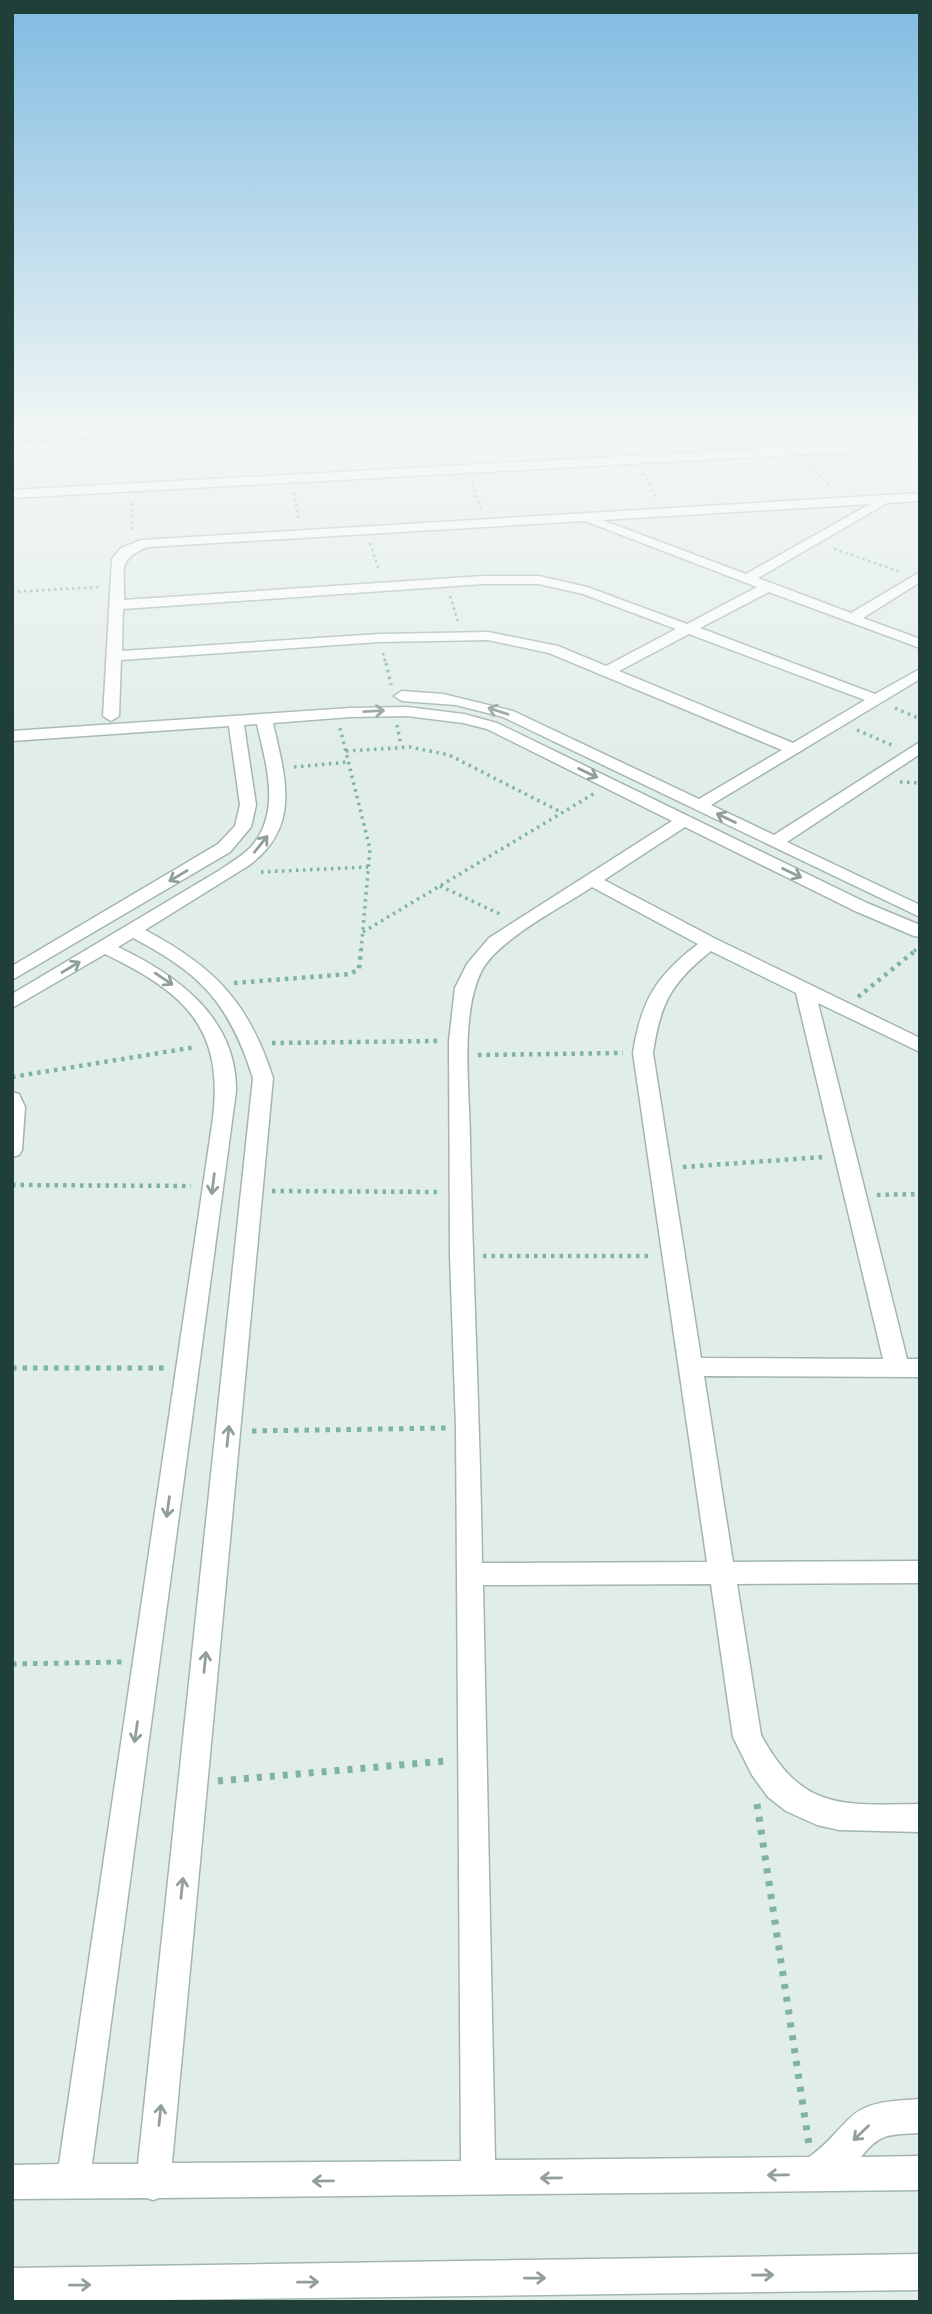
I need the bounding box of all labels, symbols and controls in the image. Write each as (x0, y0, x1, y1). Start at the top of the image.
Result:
one-way arrow (362, 704, 384, 717)
one-way arrow (487, 704, 509, 717)
one-way arrow (577, 767, 598, 781)
one-way arrow (716, 811, 737, 825)
one-way arrow (253, 835, 269, 853)
one-way arrow (782, 867, 802, 881)
one-way arrow (168, 869, 188, 883)
one-way arrow (60, 959, 80, 973)
one-way arrow (154, 972, 173, 986)
one-way arrow (207, 1172, 220, 1195)
one-way arrow (222, 1425, 235, 1448)
one-way arrow (161, 1495, 174, 1517)
one-way arrow (199, 1651, 212, 1674)
one-way arrow (130, 1720, 143, 1743)
one-way arrow (176, 1878, 189, 1900)
one-way arrow (154, 2104, 167, 2127)
one-way arrow (853, 2124, 870, 2141)
one-way arrow (767, 2168, 790, 2182)
one-way arrow (539, 2171, 562, 2185)
one-way arrow (312, 2174, 335, 2188)
one-way arrow (751, 2268, 774, 2282)
one-way arrow (524, 2272, 547, 2285)
one-way arrow (296, 2275, 319, 2289)
one-way arrow (69, 2279, 92, 2292)

